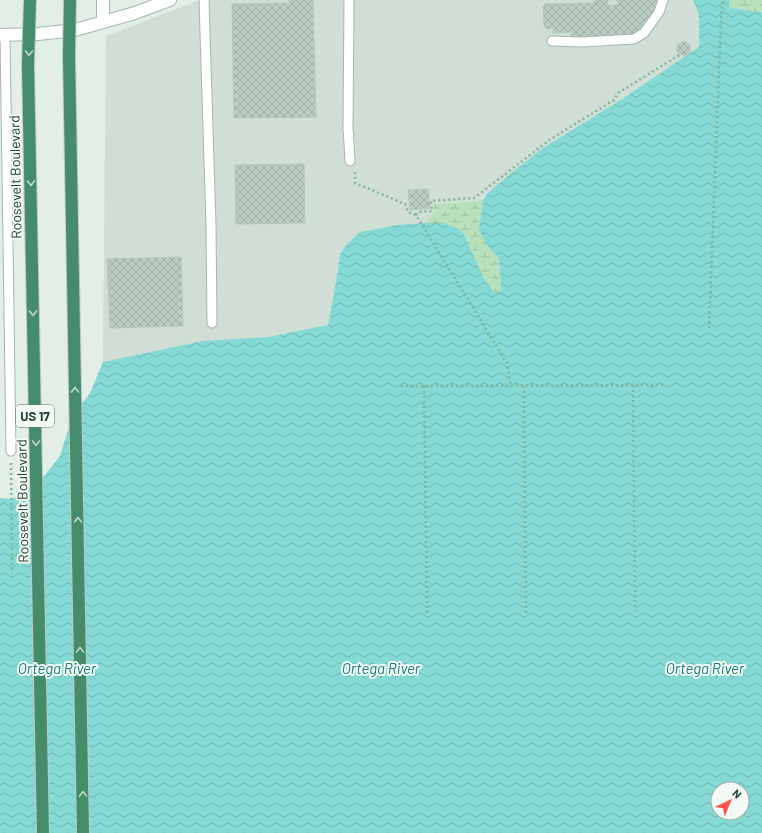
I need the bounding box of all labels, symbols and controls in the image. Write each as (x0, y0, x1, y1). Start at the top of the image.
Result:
one-way arrow (24, 50, 33, 56)
street label: Roosevelt Boulevard (5, 115, 25, 239)
one-way arrow (26, 180, 35, 186)
one-way arrow (29, 310, 37, 316)
one-way arrow (71, 387, 80, 393)
road number: US 17 (16, 405, 54, 427)
street label: Roosevelt Boulevard (12, 439, 32, 563)
one-way arrow (32, 440, 40, 446)
one-way arrow (74, 517, 82, 523)
one-way arrow (76, 647, 84, 653)
water label: Ortega River (18, 659, 97, 677)
water label: Ortega River (342, 659, 421, 677)
water label: Ortega River (666, 659, 745, 677)
north arrow (710, 781, 750, 821)
text: N (730, 786, 744, 801)
one-way arrow (79, 791, 87, 797)

